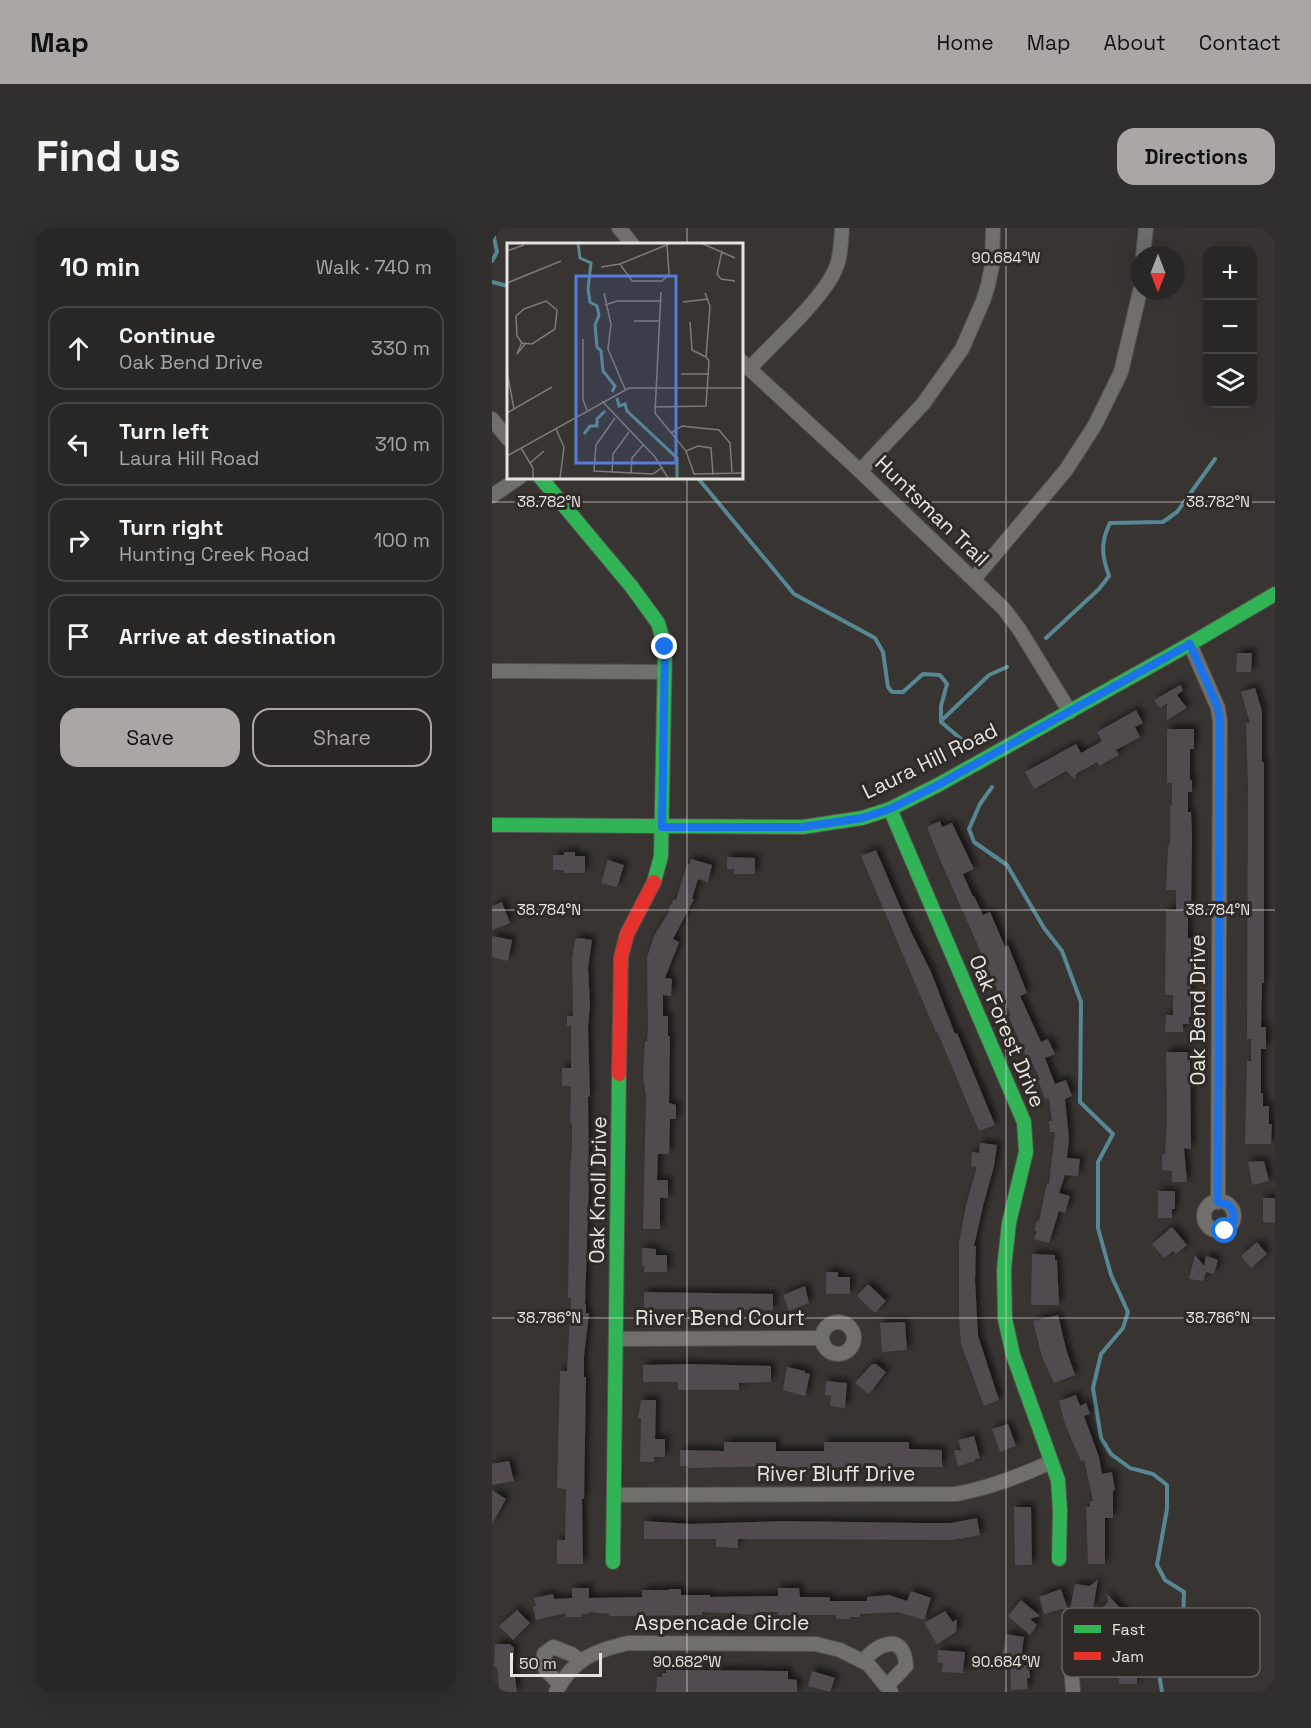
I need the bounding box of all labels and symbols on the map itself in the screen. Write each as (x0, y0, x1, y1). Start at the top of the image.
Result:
inset map (507, 243, 742, 478)
north arrow (1131, 246, 1185, 300)
text: 90.684°W (972, 248, 1040, 267)
street label: Huntsman Trail (870, 449, 995, 572)
text: 38.782°N (517, 492, 581, 511)
text: 38.782°N (1186, 492, 1250, 511)
route end (651, 633, 677, 659)
street label: Laura Hill Road (858, 716, 1002, 805)
text: 38.784°N (517, 900, 581, 919)
text: 38.784°N (1186, 900, 1250, 919)
street label: Oak Bend Drive (1184, 934, 1211, 1086)
street label: Oak Forest Drive (963, 950, 1052, 1111)
street label: Oak Knoll Drive (583, 1116, 612, 1264)
route start (1211, 1217, 1237, 1243)
street label: River Bend Court (635, 1304, 805, 1331)
text: 38.786°N (517, 1308, 581, 1327)
text: 38.786°N (1186, 1308, 1250, 1327)
street label: River Bluff Drive (757, 1460, 915, 1487)
legend (1062, 1608, 1260, 1677)
street label: Aspencade Circle (634, 1609, 810, 1636)
text: Fast (1112, 1619, 1145, 1640)
text: Jam (1112, 1646, 1144, 1667)
scale bar (510, 1650, 602, 1678)
text: 90.682°W (653, 1652, 721, 1671)
text: 90.684°W (972, 1652, 1040, 1671)

